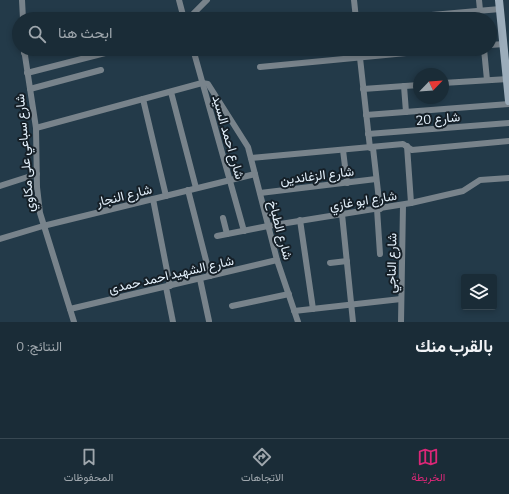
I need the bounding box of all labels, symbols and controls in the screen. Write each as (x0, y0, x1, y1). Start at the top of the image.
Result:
search box (12, 12, 497, 56)
icon: search (26, 23, 48, 45)
text: ابحث هنا (58, 24, 112, 42)
north arrow (413, 68, 449, 104)
street label: شارع سباعي على مكاوي (12, 93, 40, 213)
street label: شارع احمد السيد (207, 93, 248, 181)
street label: شارع 20 (415, 109, 461, 130)
street label: شارع الزغاندين (279, 164, 355, 189)
street label: شارع النجار (94, 181, 154, 212)
street label: شارع ابو غازي (328, 188, 398, 216)
street label: شارع الطباخ (263, 199, 296, 262)
street label: شارع الناجي (383, 233, 403, 293)
street label: شارع الشهيد احمد حمدى (107, 253, 236, 298)
map controls (461, 274, 497, 310)
button: layers (461, 274, 497, 310)
text: بالقرب منك (415, 336, 493, 357)
text: النتائج: 0 (16, 339, 62, 354)
tab: المحفوظات (64, 446, 113, 487)
tab: الاتجاهات (241, 446, 284, 487)
tab: الخريطة (411, 446, 445, 487)

